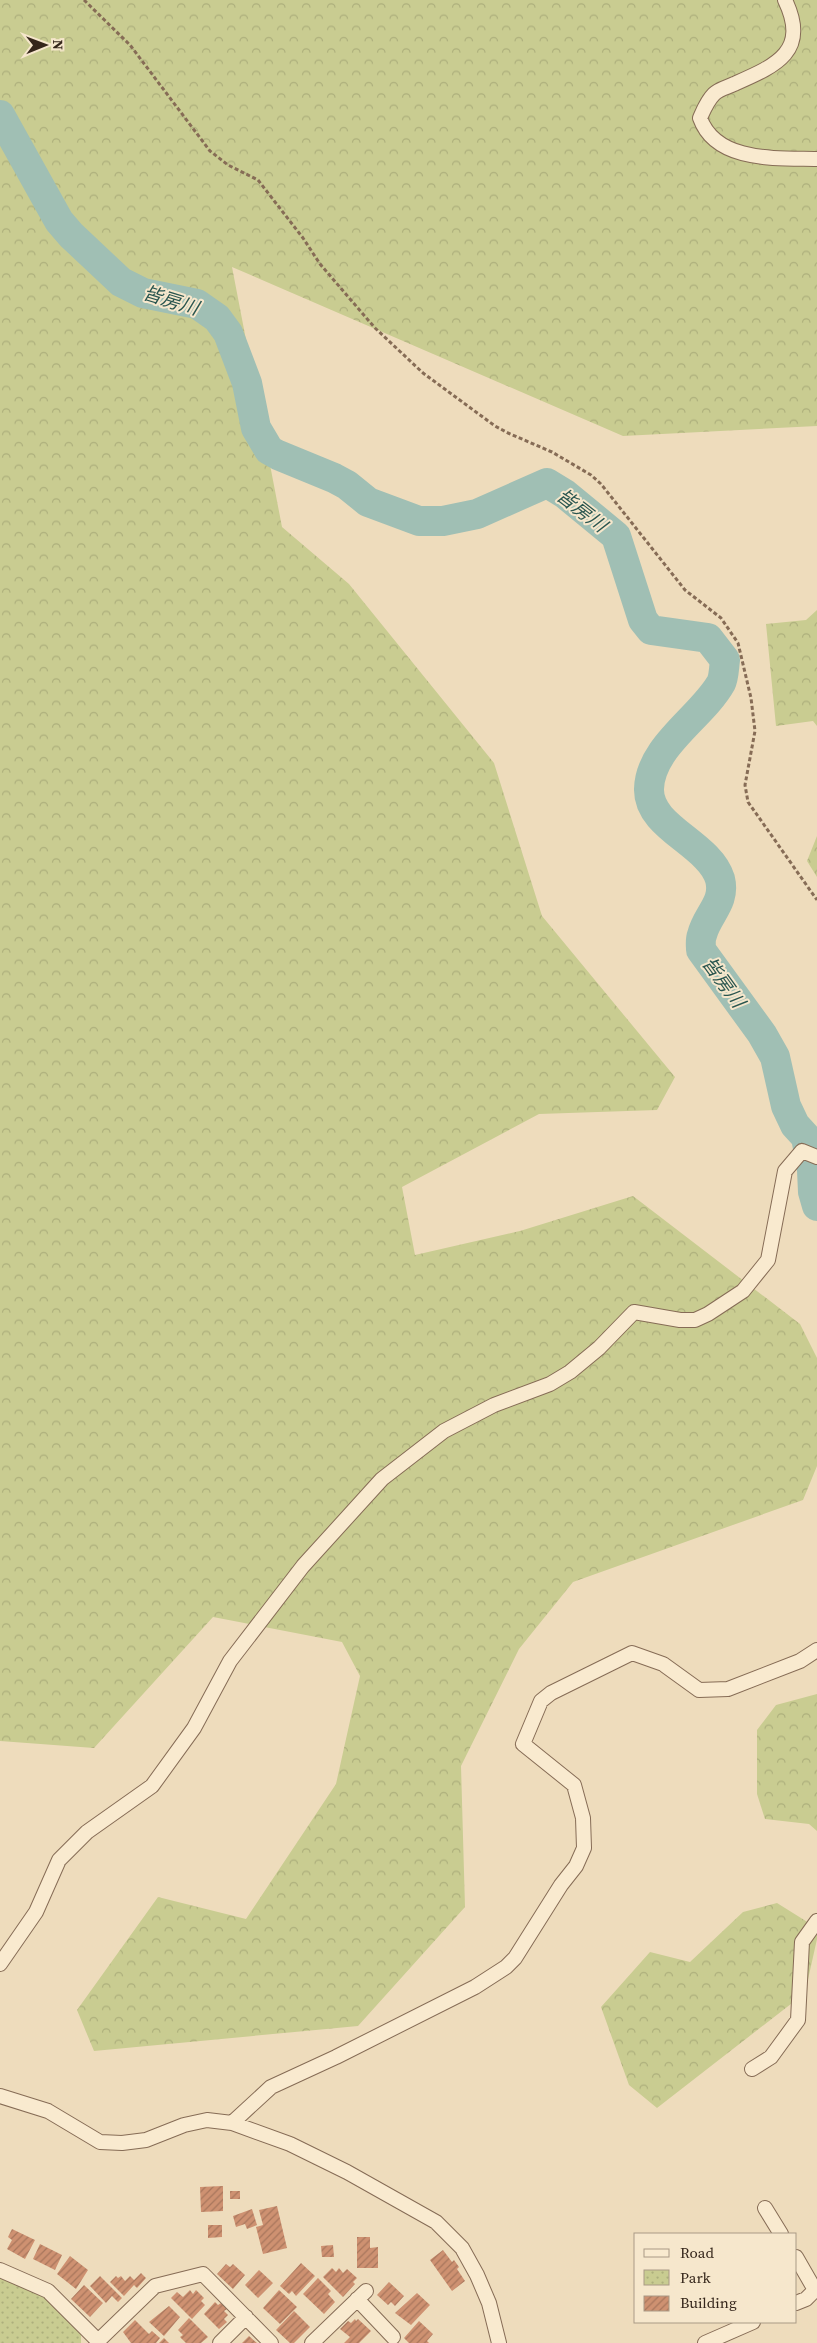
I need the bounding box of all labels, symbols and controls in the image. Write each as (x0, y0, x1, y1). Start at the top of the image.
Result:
north arrow (20, 20, 70, 70)
text: N (48, 39, 68, 50)
water label: 皆房川 (140, 279, 204, 321)
water label: 皆房川 (552, 482, 614, 539)
water label: 皆房川 (697, 951, 752, 1014)
legend (634, 2233, 797, 2323)
text: Road (680, 2242, 714, 2263)
text: Park (680, 2267, 712, 2288)
text: Building (680, 2292, 737, 2313)

